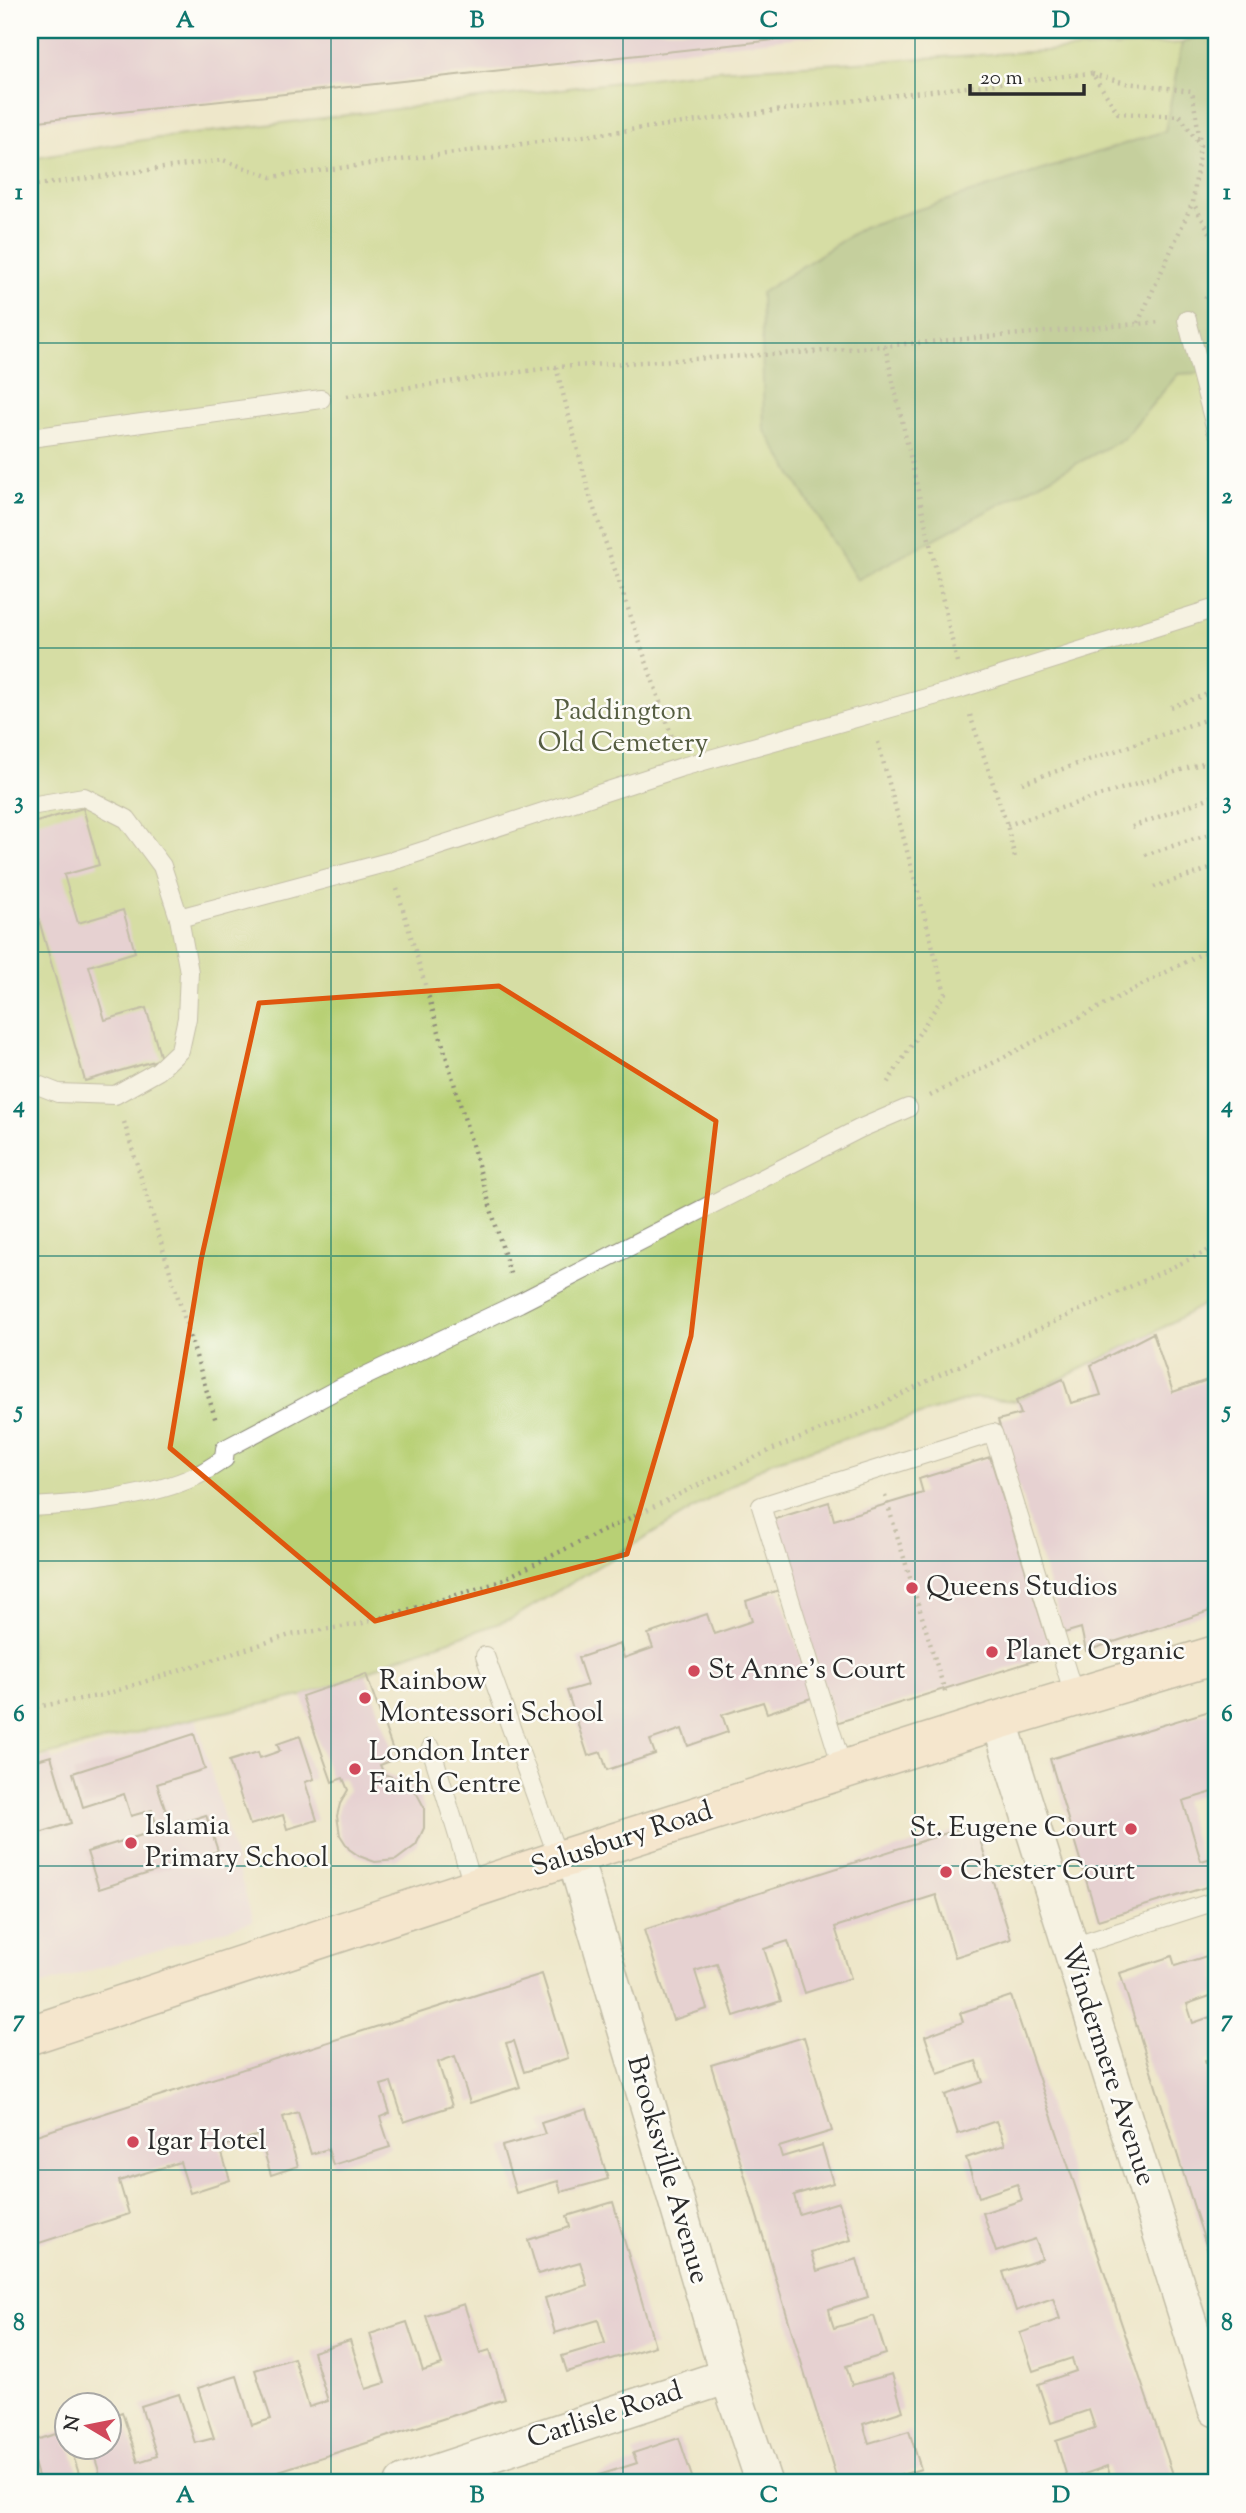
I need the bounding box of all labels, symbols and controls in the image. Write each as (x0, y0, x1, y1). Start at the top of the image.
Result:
text: A (176, 5, 195, 38)
text: B (470, 5, 485, 38)
text: C (760, 5, 778, 38)
text: D (1052, 5, 1070, 38)
scale bar (970, 52, 1083, 96)
text: 20 m (980, 64, 1023, 94)
text: 1 (15, 177, 23, 210)
text: 1 (1223, 177, 1231, 210)
text: 2 (14, 481, 25, 514)
text: 2 (1222, 481, 1233, 514)
park label: Paddington Old Cemetery (538, 692, 708, 764)
text: 3 (14, 786, 24, 819)
text: 3 (1222, 786, 1232, 819)
text: 4 (12, 1090, 25, 1123)
text: 4 (1220, 1090, 1233, 1123)
text: 5 (13, 1395, 23, 1428)
text: 5 (1221, 1395, 1231, 1428)
place label: Queens Studios (926, 1568, 1118, 1608)
marker: Queens Studios (904, 1580, 920, 1596)
place label: Planet Organic (1006, 1632, 1185, 1672)
marker: Planet Organic (984, 1644, 1000, 1660)
place label: St Anne's Court (708, 1651, 906, 1691)
place label: Rainbow Montessori School (379, 1662, 604, 1734)
marker: St Anne's Court (686, 1663, 702, 1679)
marker: Rainbow Montessori School (357, 1690, 373, 1706)
text: 6 (13, 1699, 25, 1732)
text: 6 (1221, 1699, 1233, 1732)
place label: London Inter Faith Centre (369, 1733, 530, 1805)
marker: London Inter Faith Centre (347, 1761, 363, 1777)
street label: Salusbury Road (526, 1792, 718, 1888)
place label: Islamia Primary School (145, 1807, 329, 1879)
place label: St. Eugene Court (910, 1809, 1117, 1849)
marker: St. Eugene Court (1123, 1821, 1139, 1837)
marker: Islamia Primary School (123, 1835, 139, 1851)
place label: Chester Court (960, 1852, 1136, 1892)
marker: Chester Court (938, 1864, 954, 1880)
street label: Windermere Avenue (1049, 1939, 1165, 2191)
text: 7 (13, 2004, 25, 2037)
text: 7 (1221, 2004, 1233, 2037)
street label: Brooksville Avenue (615, 2051, 719, 2289)
place label: Igar Hotel (147, 2122, 267, 2162)
marker: Igar Hotel (125, 2134, 141, 2150)
text: 8 (13, 2308, 25, 2341)
text: 8 (1221, 2308, 1233, 2341)
street label: Carlisle Road (522, 2372, 688, 2460)
north arrow (52, 2390, 122, 2460)
text: N (59, 2414, 88, 2433)
text: A (176, 2480, 195, 2513)
text: B (470, 2480, 485, 2513)
text: C (760, 2480, 778, 2513)
text: D (1052, 2480, 1070, 2513)

